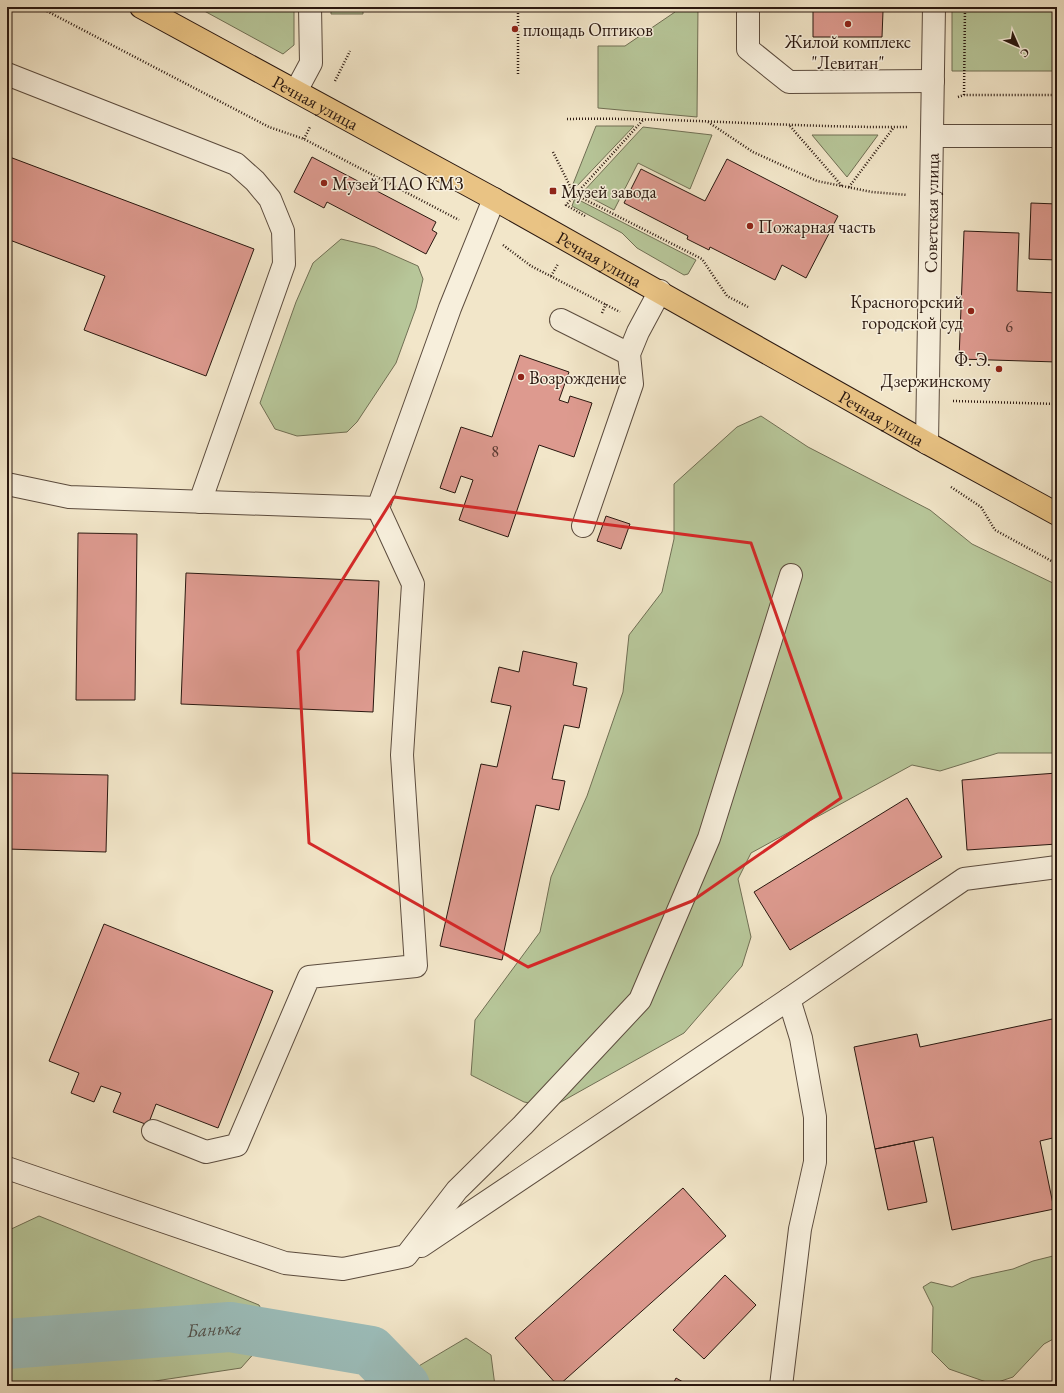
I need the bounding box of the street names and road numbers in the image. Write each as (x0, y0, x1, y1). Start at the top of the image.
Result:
street label: Речная улица (269, 69, 364, 135)
street label: Советская улица (918, 152, 943, 273)
street label: Речная улица (553, 225, 647, 292)
street label: Речная улица (835, 384, 929, 451)

